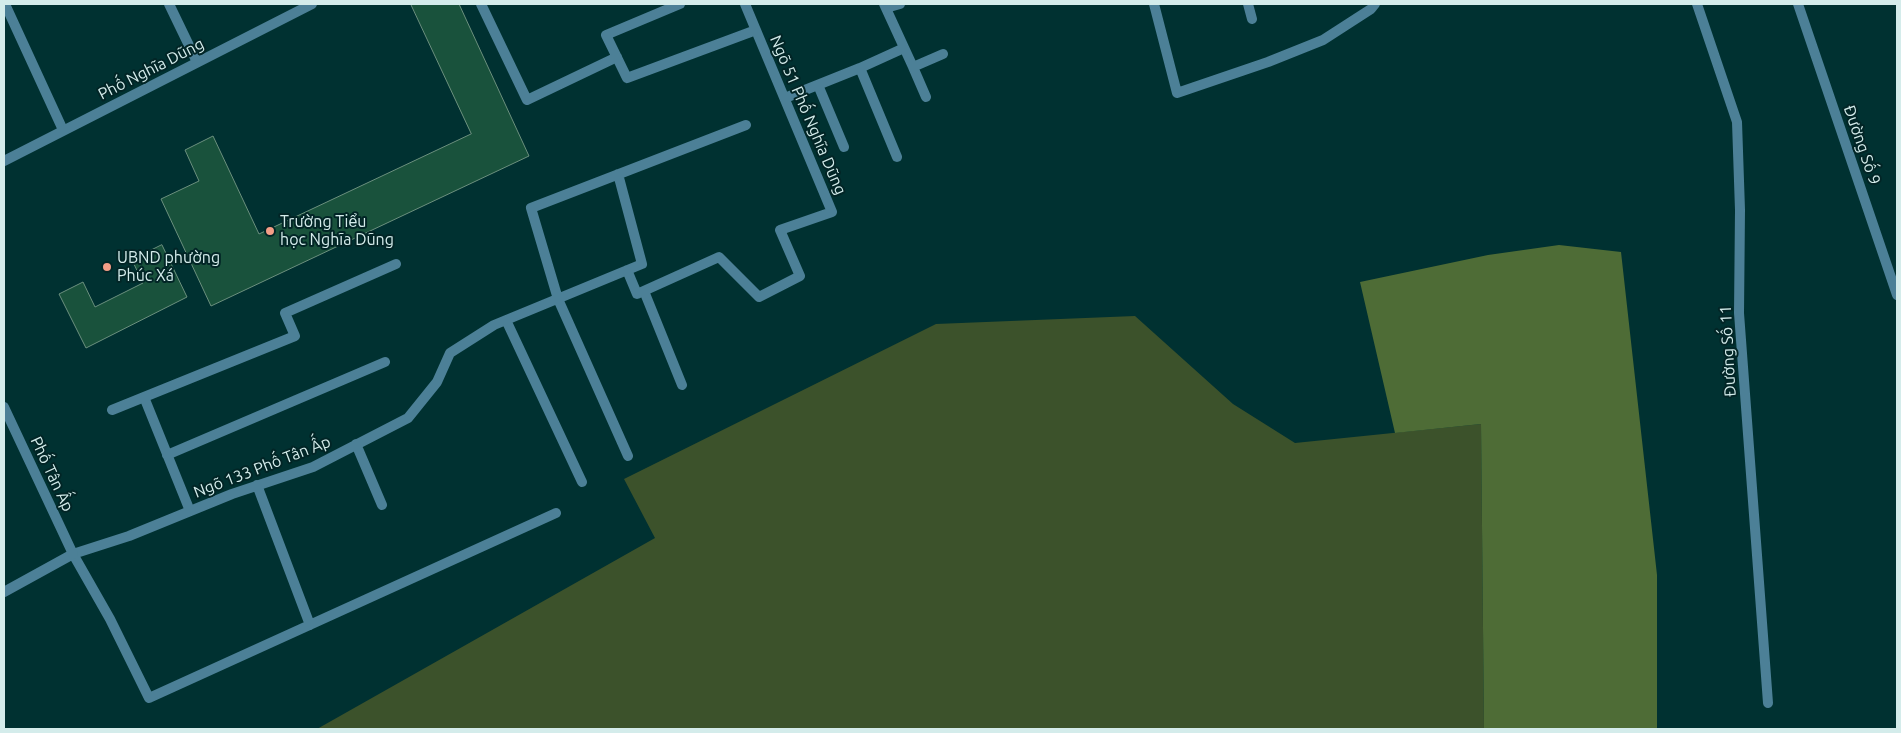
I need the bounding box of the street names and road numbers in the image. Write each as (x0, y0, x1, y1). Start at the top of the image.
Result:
street label: Ngõ 51 Phố Nghĩa Dũng (766, 32, 850, 198)
street label: Phố Nghĩa Dũng (95, 34, 207, 104)
street label: Đường Số 9 (1839, 103, 1885, 187)
street label: Đường Số 11 (1716, 305, 1740, 397)
street label: Ngõ 133 Phố Tân Ấp (191, 432, 333, 502)
street label: Phố Tân Ấp (26, 433, 78, 515)

